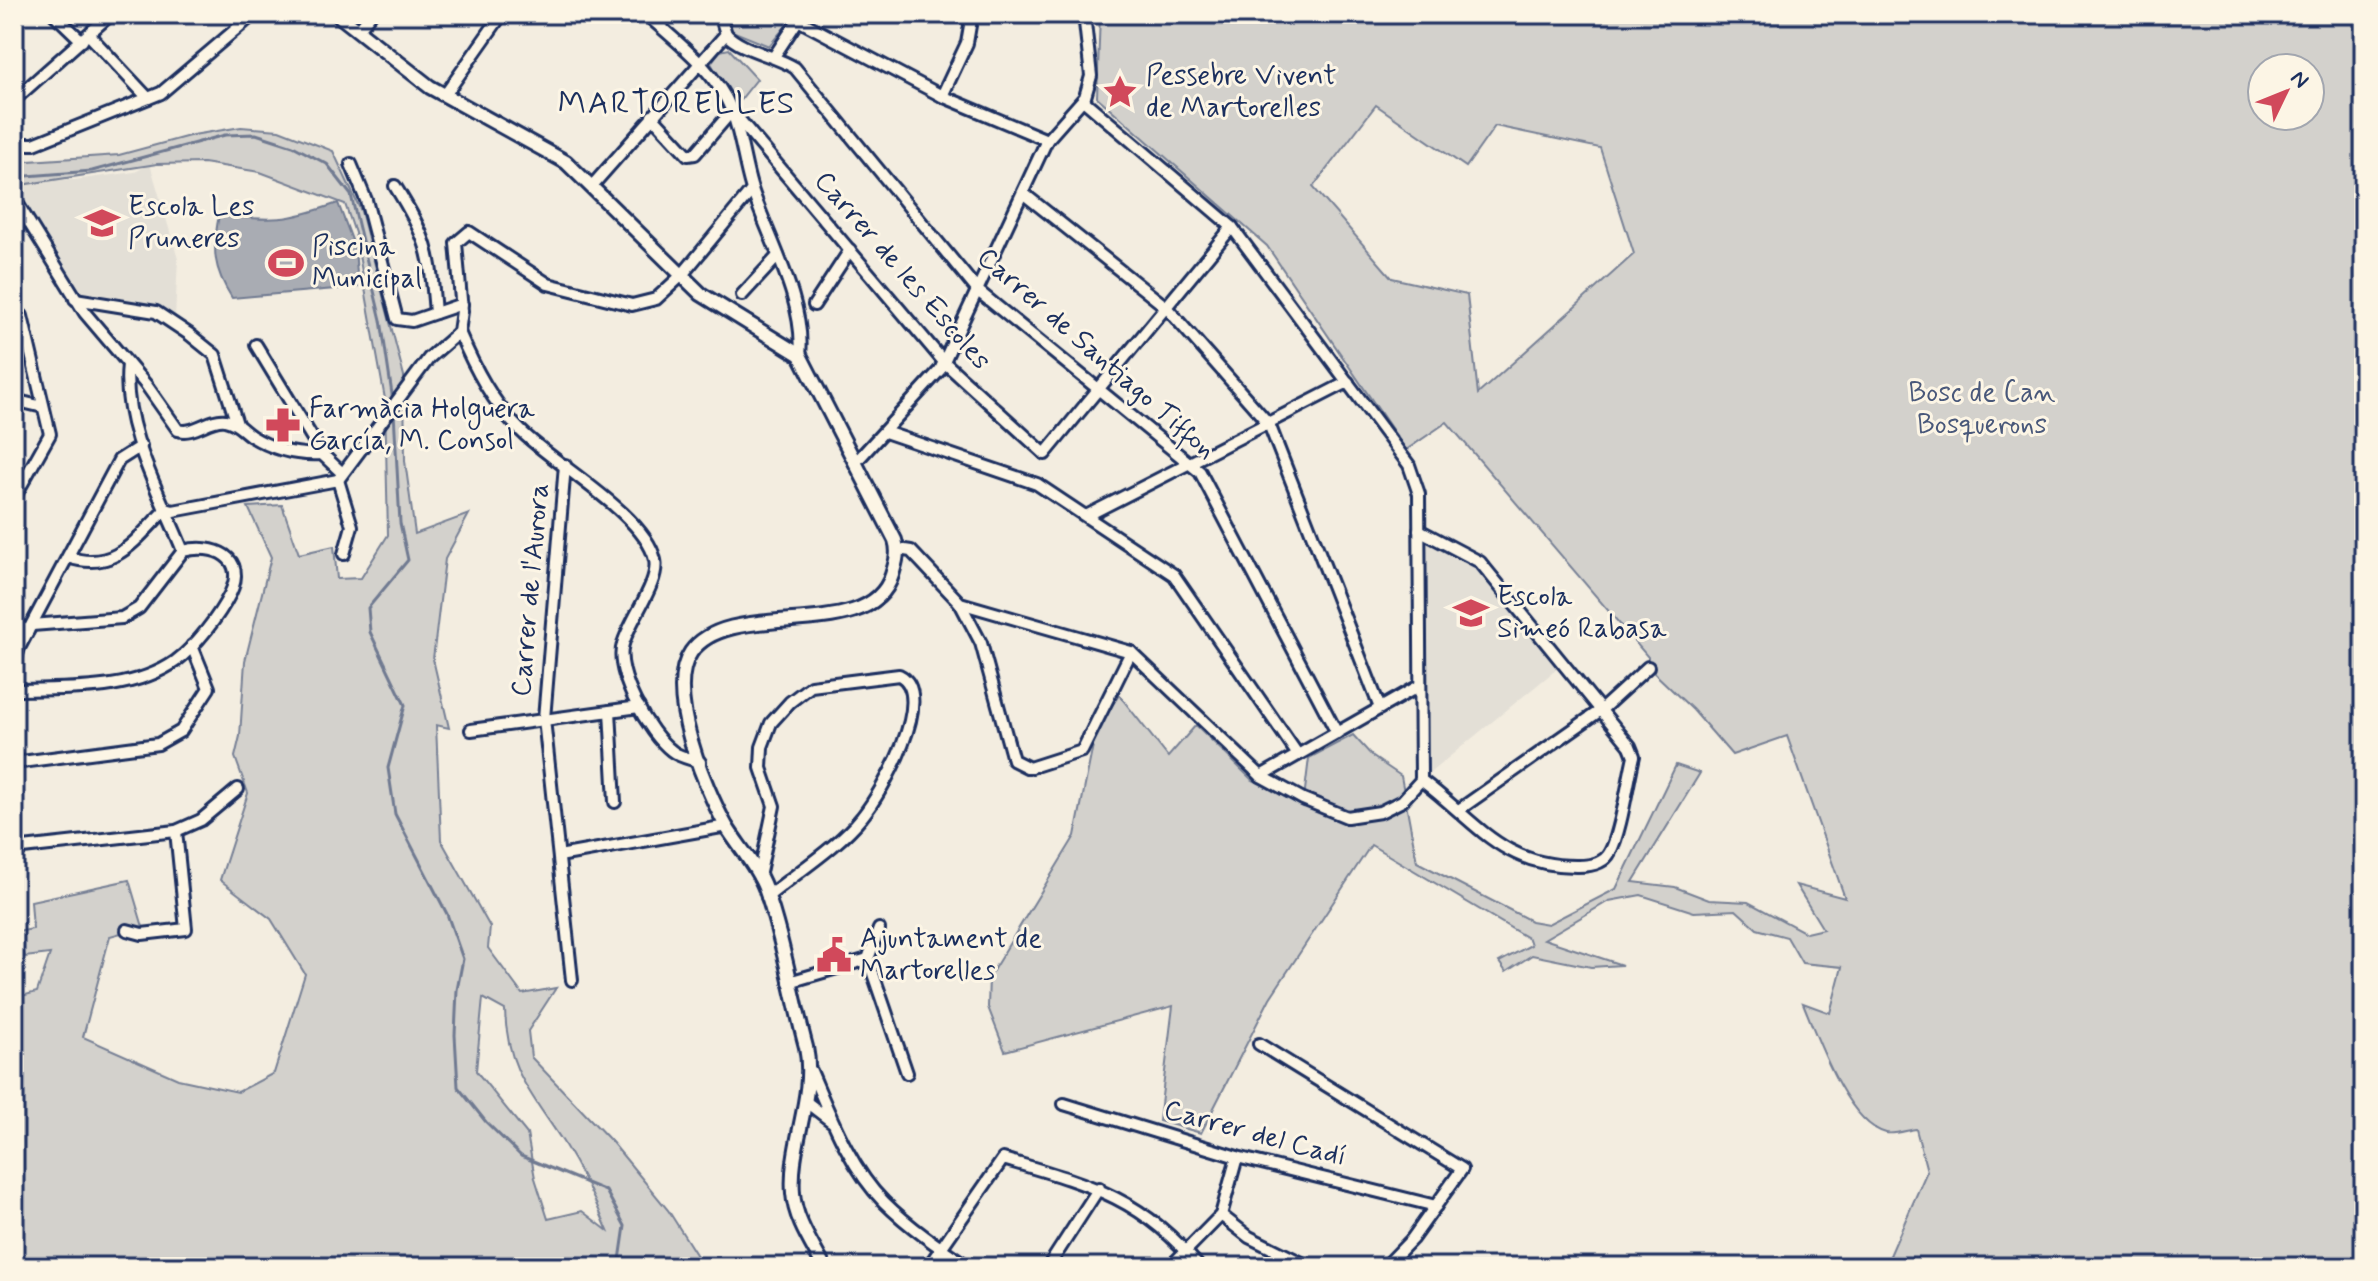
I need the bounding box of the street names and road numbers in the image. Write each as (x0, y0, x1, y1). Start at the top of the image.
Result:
street label: Carrer de les Escoles (805, 164, 999, 378)
street label: Carrer de Santiago Tiffon (967, 240, 1224, 470)
street label: Carrer de l'Aurora (503, 482, 559, 698)
street label: Carrer del Cadí (1160, 1092, 1350, 1176)

